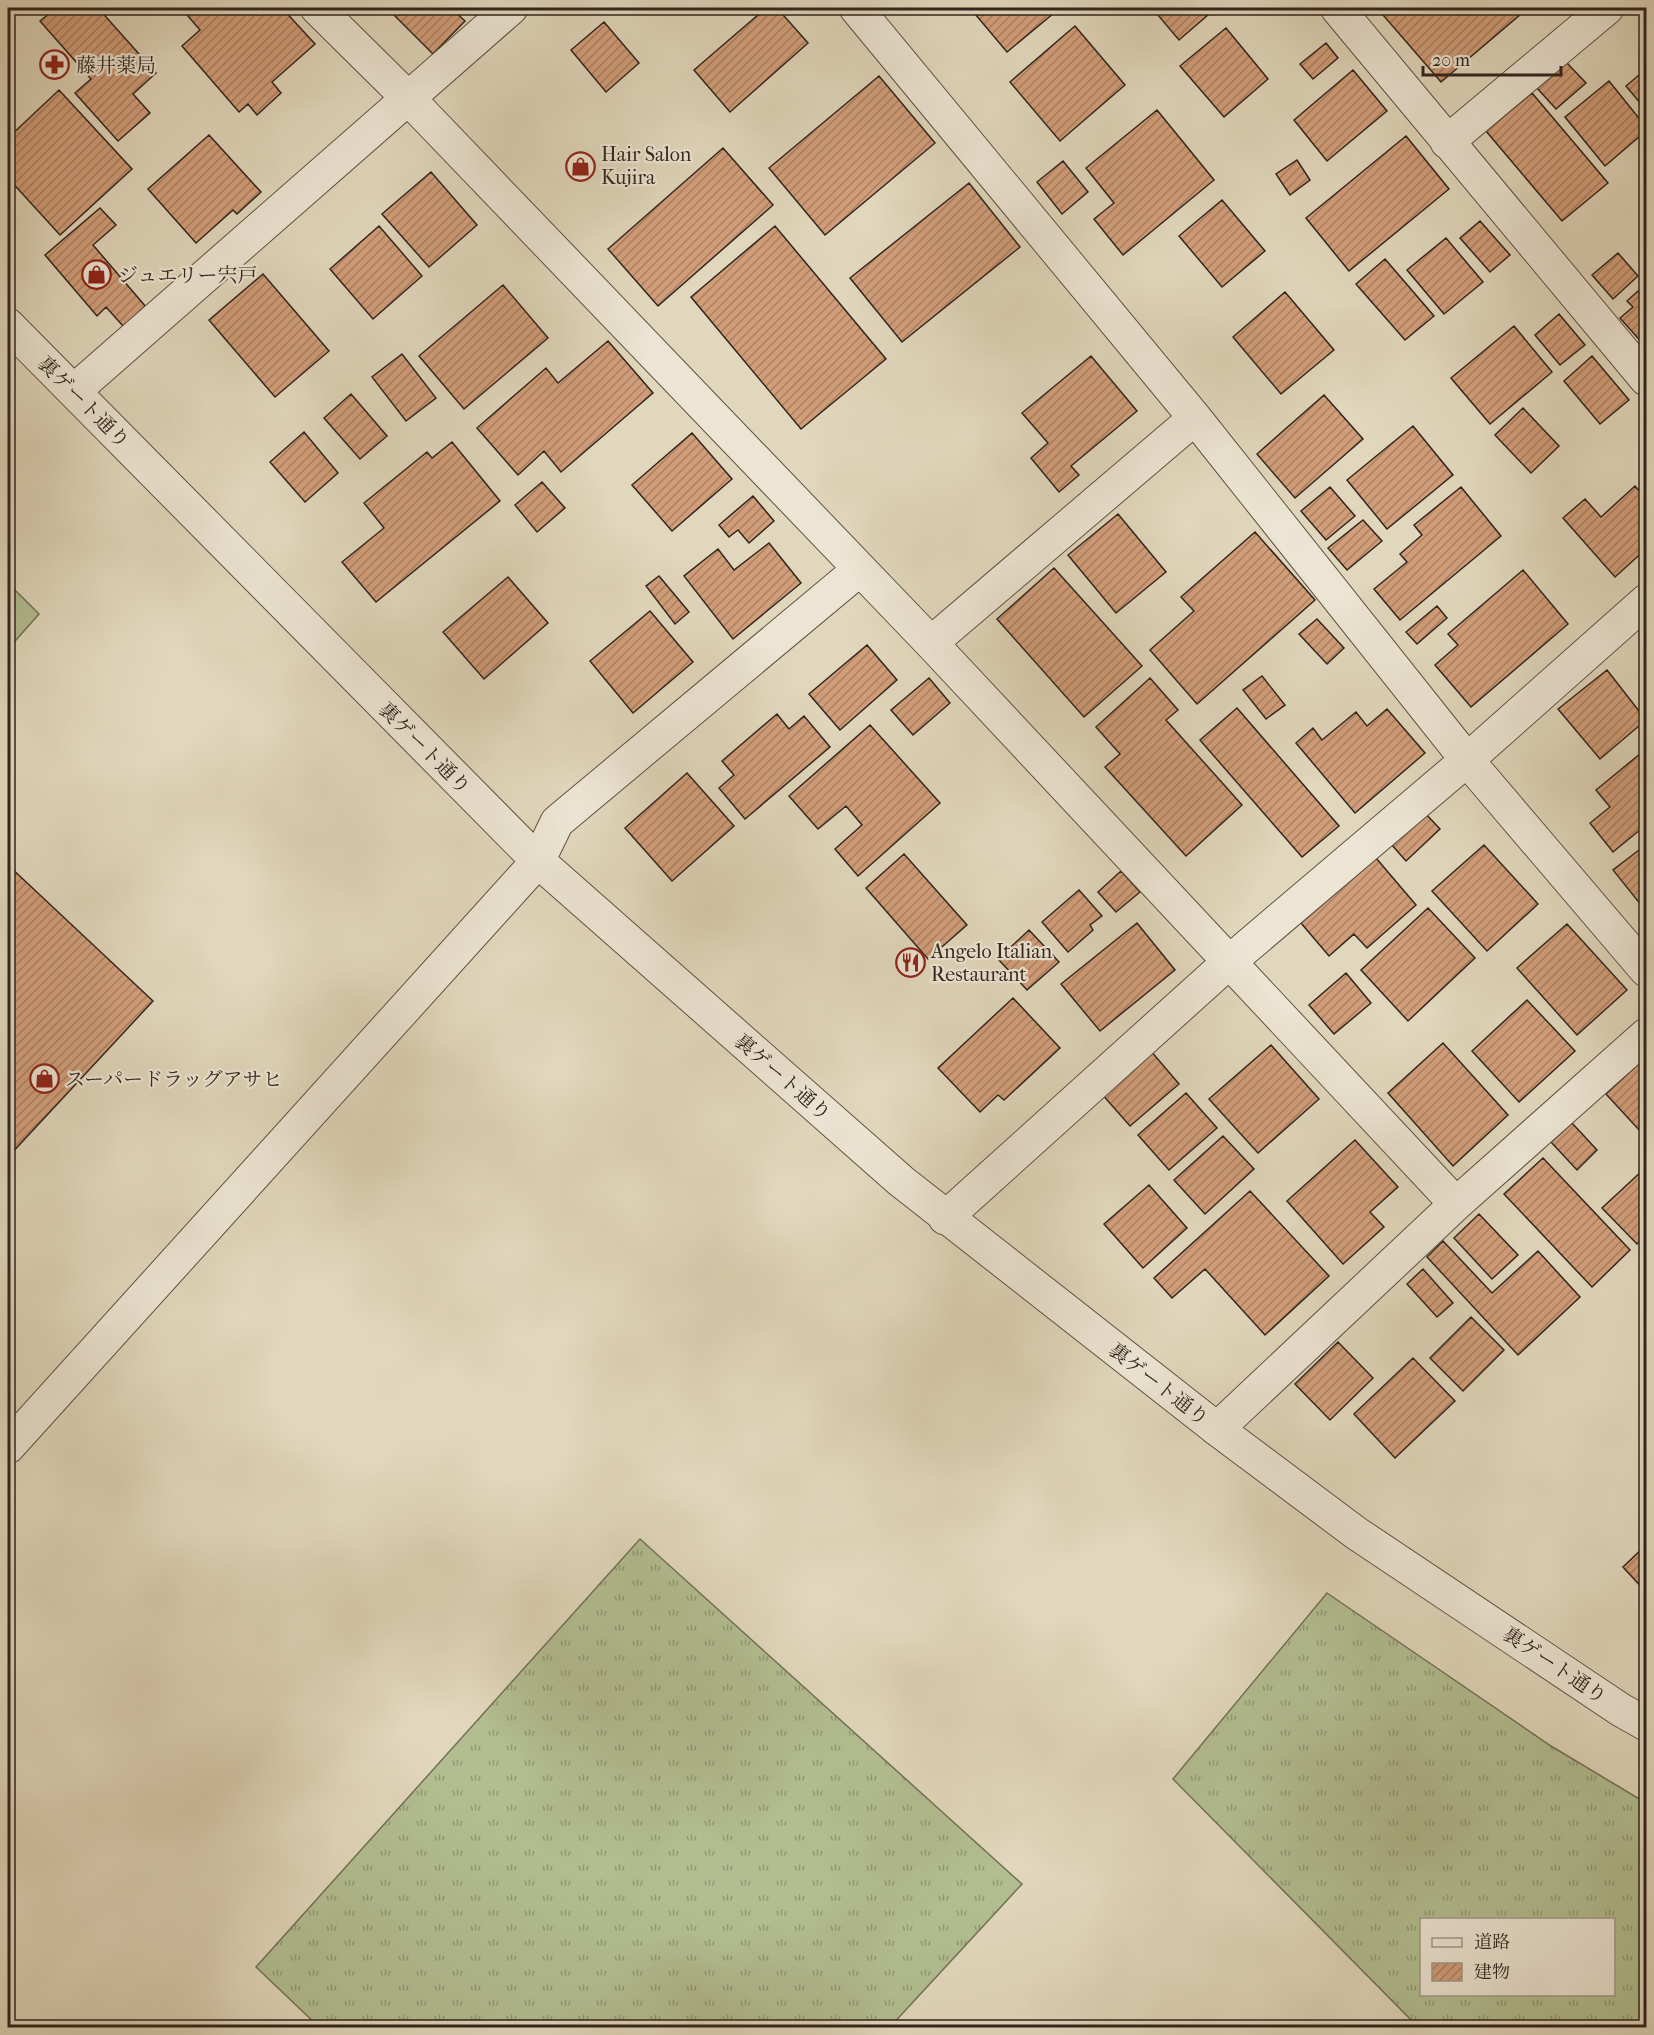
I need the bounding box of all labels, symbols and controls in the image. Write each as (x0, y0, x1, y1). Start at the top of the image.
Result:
scale bar (1423, 39, 1561, 77)
pharmacy icon: 藤井薬局 (39, 49, 71, 81)
text: 20 m (1432, 50, 1470, 71)
place label: 藤井薬局 (76, 54, 156, 77)
place label: Hair Salon Kujira (601, 143, 692, 189)
shop icon: Hair Salon Kujira (564, 150, 596, 182)
shop icon: ジュエリー宍戸 (81, 259, 113, 291)
place label: ジュエリー宍戸 (118, 264, 258, 287)
street label: 裏ゲート通り (33, 352, 134, 453)
street label: 裏ゲート通り (374, 698, 475, 799)
place label: Angelo Italian Restaurant (930, 940, 1053, 986)
restaurant icon: Angelo Italian Restaurant (894, 946, 926, 978)
street label: 裏ゲート通り (730, 1029, 835, 1125)
shop icon: スーパードラッグアサヒ (28, 1063, 60, 1095)
place label: スーパードラッグアサヒ (65, 1068, 283, 1091)
street label: 裏ゲート通り (1104, 1338, 1213, 1430)
street label: 裏ゲート通り (1499, 1622, 1611, 1709)
legend (1420, 1918, 1615, 1996)
text: 道路 (1474, 1932, 1510, 1953)
text: 建物 (1474, 1962, 1510, 1983)

